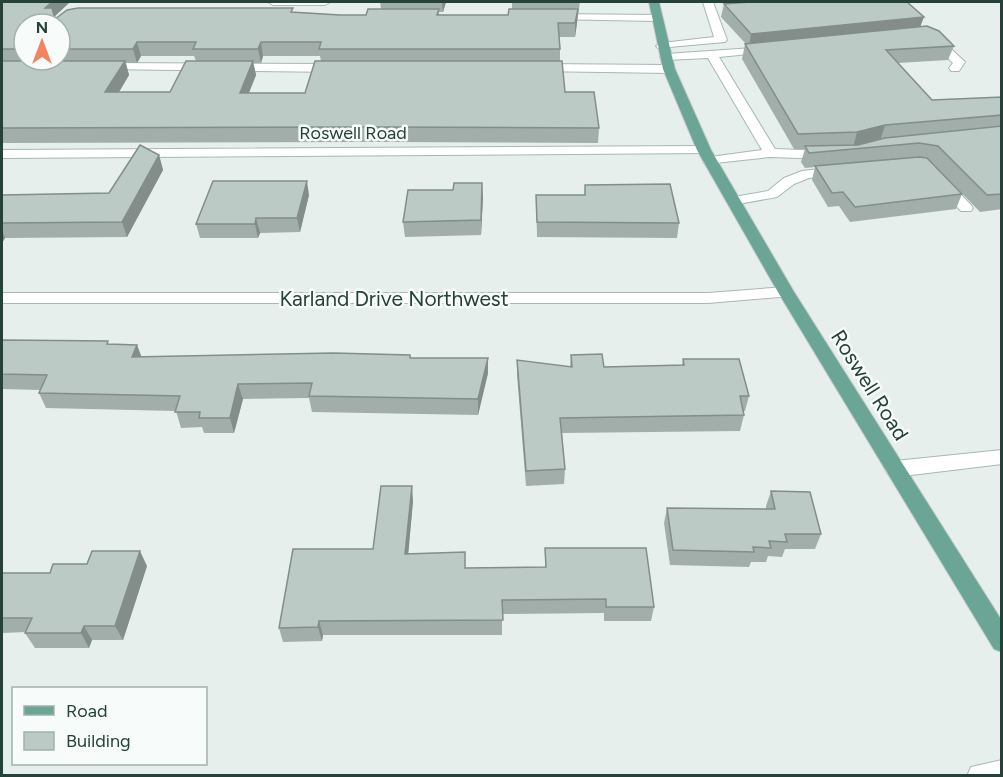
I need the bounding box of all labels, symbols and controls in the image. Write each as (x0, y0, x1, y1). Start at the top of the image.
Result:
north arrow (12, 12, 72, 72)
text: N (36, 18, 48, 37)
street label: Roswell Road (299, 122, 407, 144)
street label: Karland Drive Northwest (279, 286, 509, 311)
street label: Roswell Road (826, 325, 914, 445)
legend (12, 687, 207, 765)
text: Road (66, 700, 107, 722)
text: Building (66, 730, 131, 752)

